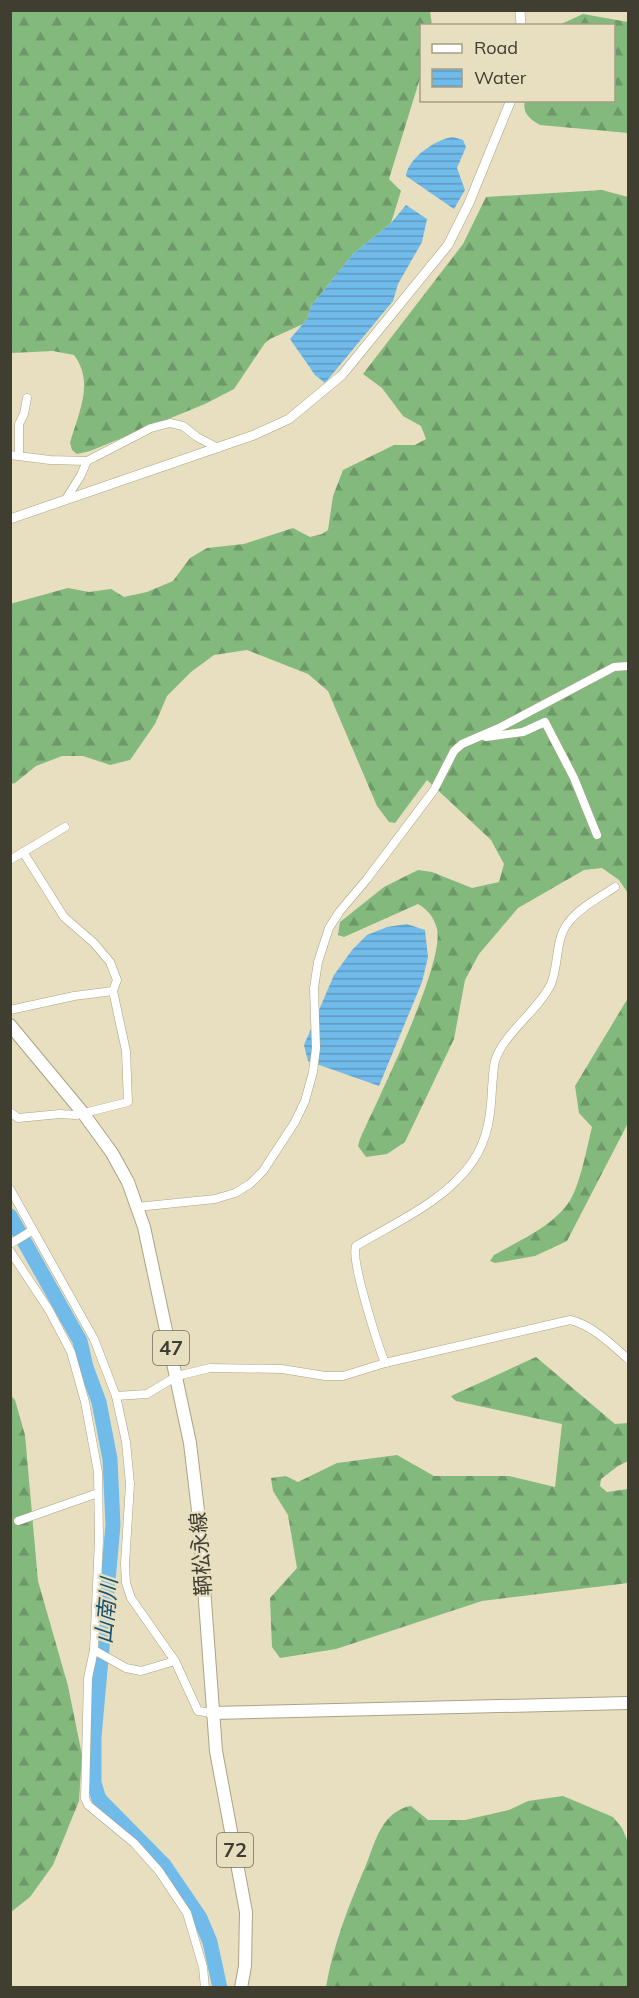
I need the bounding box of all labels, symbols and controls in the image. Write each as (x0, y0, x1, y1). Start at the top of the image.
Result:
legend (420, 24, 615, 102)
text: Road (474, 36, 518, 59)
text: Water (474, 66, 527, 89)
road number: 47 (153, 1331, 189, 1365)
street label: 鞆松永線 (184, 1511, 216, 1597)
water label: 山南川 (89, 1575, 123, 1645)
road number: 72 (217, 1833, 253, 1867)

